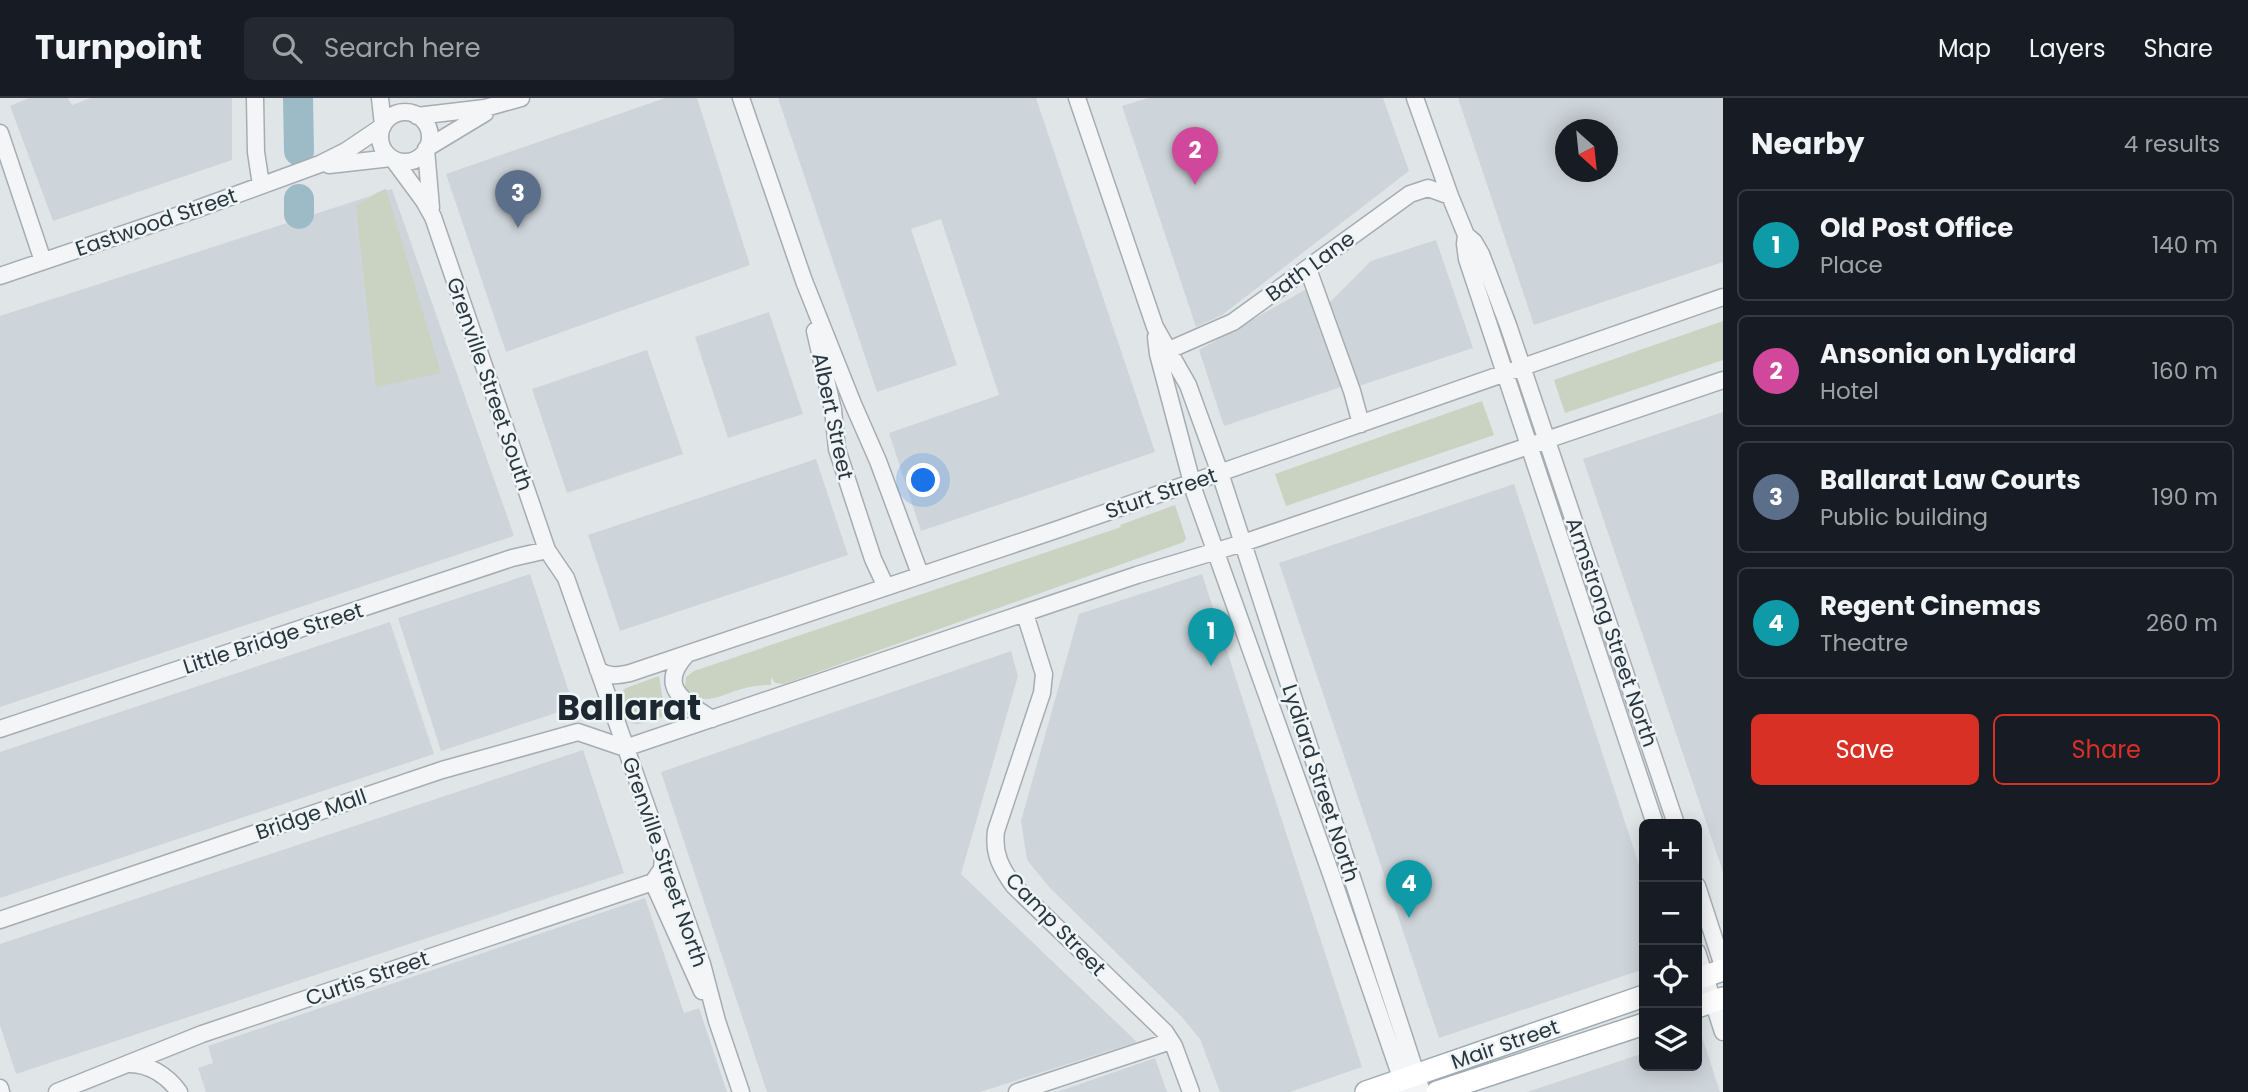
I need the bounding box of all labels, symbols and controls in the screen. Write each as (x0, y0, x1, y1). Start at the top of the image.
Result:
search box (244, 17, 734, 80)
text: Turnpoint (35, 24, 202, 71)
icon: search (268, 29, 306, 67)
text: Search here (324, 30, 481, 66)
text: Map (1938, 32, 1991, 65)
text: Layers (2029, 32, 2105, 65)
text: Share (2143, 32, 2213, 65)
north arrow (1555, 119, 1618, 182)
text: Nearby (1751, 122, 1865, 165)
pin: 2 (1172, 127, 1218, 185)
text: 4 results (2124, 128, 2220, 160)
pin: 3 (495, 170, 541, 228)
street label: Eastwood Street (71, 181, 241, 263)
text: Old Post Office (1820, 210, 2013, 246)
street label: Bath Lane (1260, 224, 1360, 308)
text: 1 (1772, 229, 1780, 261)
text: 140 m (2152, 229, 2218, 261)
text: Place (1820, 249, 1883, 281)
street label: Grenville Street South (440, 273, 540, 495)
text: Ansonia on Lydiard (1820, 336, 2076, 372)
street label: Albert Street (805, 350, 861, 482)
text: 2 (1769, 355, 1783, 387)
text: 160 m (2152, 355, 2218, 387)
text: Hotel (1820, 375, 1879, 407)
street label: Sturt Street (1101, 460, 1221, 526)
text: Ballarat Law Courts (1820, 462, 2081, 498)
your location (906, 463, 940, 497)
text: 3 (1769, 481, 1783, 513)
text: 190 m (2152, 481, 2218, 513)
text: Public building (1820, 501, 1988, 533)
street label: Armstrong Street North (1559, 513, 1665, 751)
text: Regent Cinemas (1820, 588, 2041, 624)
street label: Little Bridge Street (179, 595, 367, 681)
text: 4 (1768, 607, 1784, 639)
text: 260 m (2146, 607, 2218, 639)
pin: 1 (1188, 608, 1234, 666)
text: Theatre (1820, 627, 1908, 659)
street label: Lydiard Street North (1275, 680, 1367, 886)
district label: Ballarat (557, 683, 701, 732)
button: Save (1751, 714, 1979, 785)
button: Share (1993, 714, 2220, 785)
street label: Grenville Street North (615, 753, 715, 971)
street label: Bridge Mall (252, 781, 370, 847)
map controls (1639, 819, 1702, 1071)
button: + (1639, 819, 1702, 882)
pin: 4 (1386, 860, 1432, 918)
street label: Camp Street (999, 866, 1113, 982)
button: − (1639, 882, 1702, 945)
street label: Curtis Street (302, 943, 432, 1013)
button: locate (1639, 945, 1702, 1008)
button: layers (1639, 1008, 1702, 1071)
street label: Mair Street (1447, 1012, 1563, 1076)

